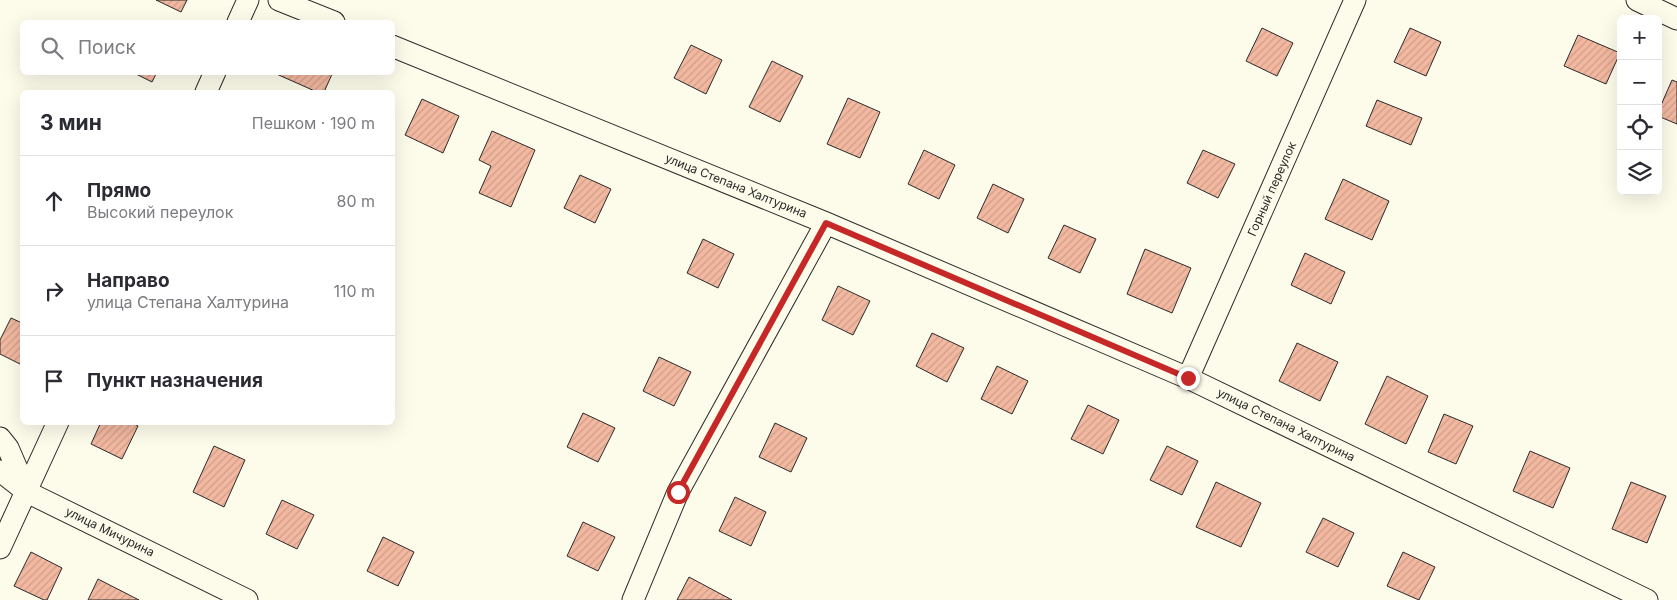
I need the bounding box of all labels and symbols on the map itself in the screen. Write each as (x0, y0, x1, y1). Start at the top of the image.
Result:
street label: Горный переулок (1244, 139, 1299, 238)
street label: улица Степана Халтурина (663, 150, 809, 221)
route end (1177, 367, 1200, 390)
street label: улица Степана Халтурина (1215, 385, 1358, 465)
route start (667, 481, 690, 504)
street label: улица Мичурина (63, 504, 157, 560)

